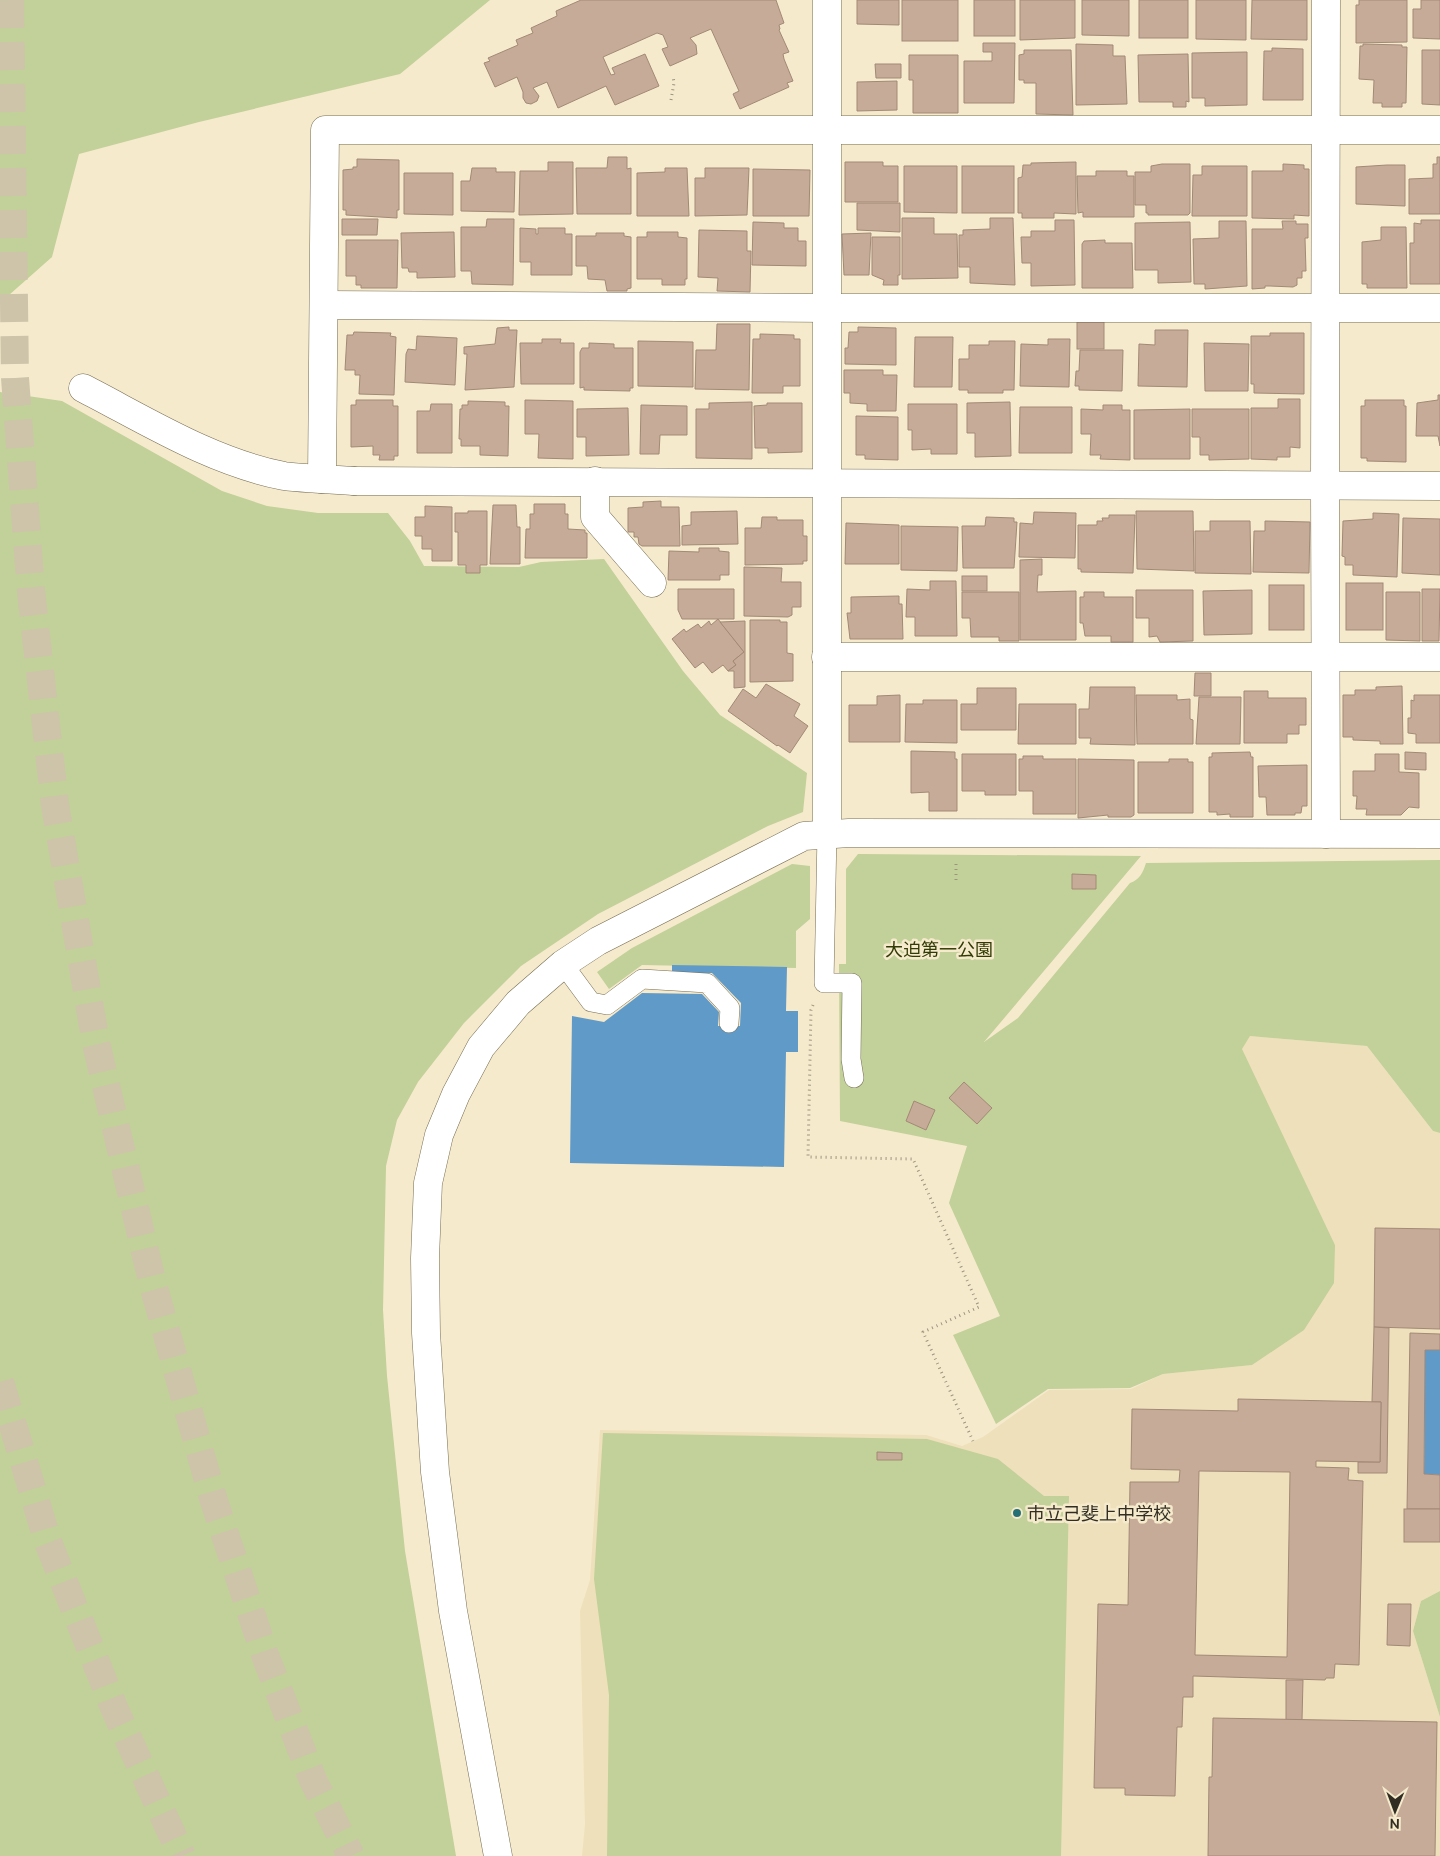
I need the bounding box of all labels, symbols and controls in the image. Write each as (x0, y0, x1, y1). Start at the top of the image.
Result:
park label: 大迫第一公園 (885, 939, 993, 959)
place label: 市立己斐上中学校 (1027, 1503, 1171, 1523)
marker: 市立己斐上中学校 (1011, 1507, 1023, 1519)
north arrow (1370, 1786, 1420, 1836)
text: N (1389, 1816, 1400, 1832)

